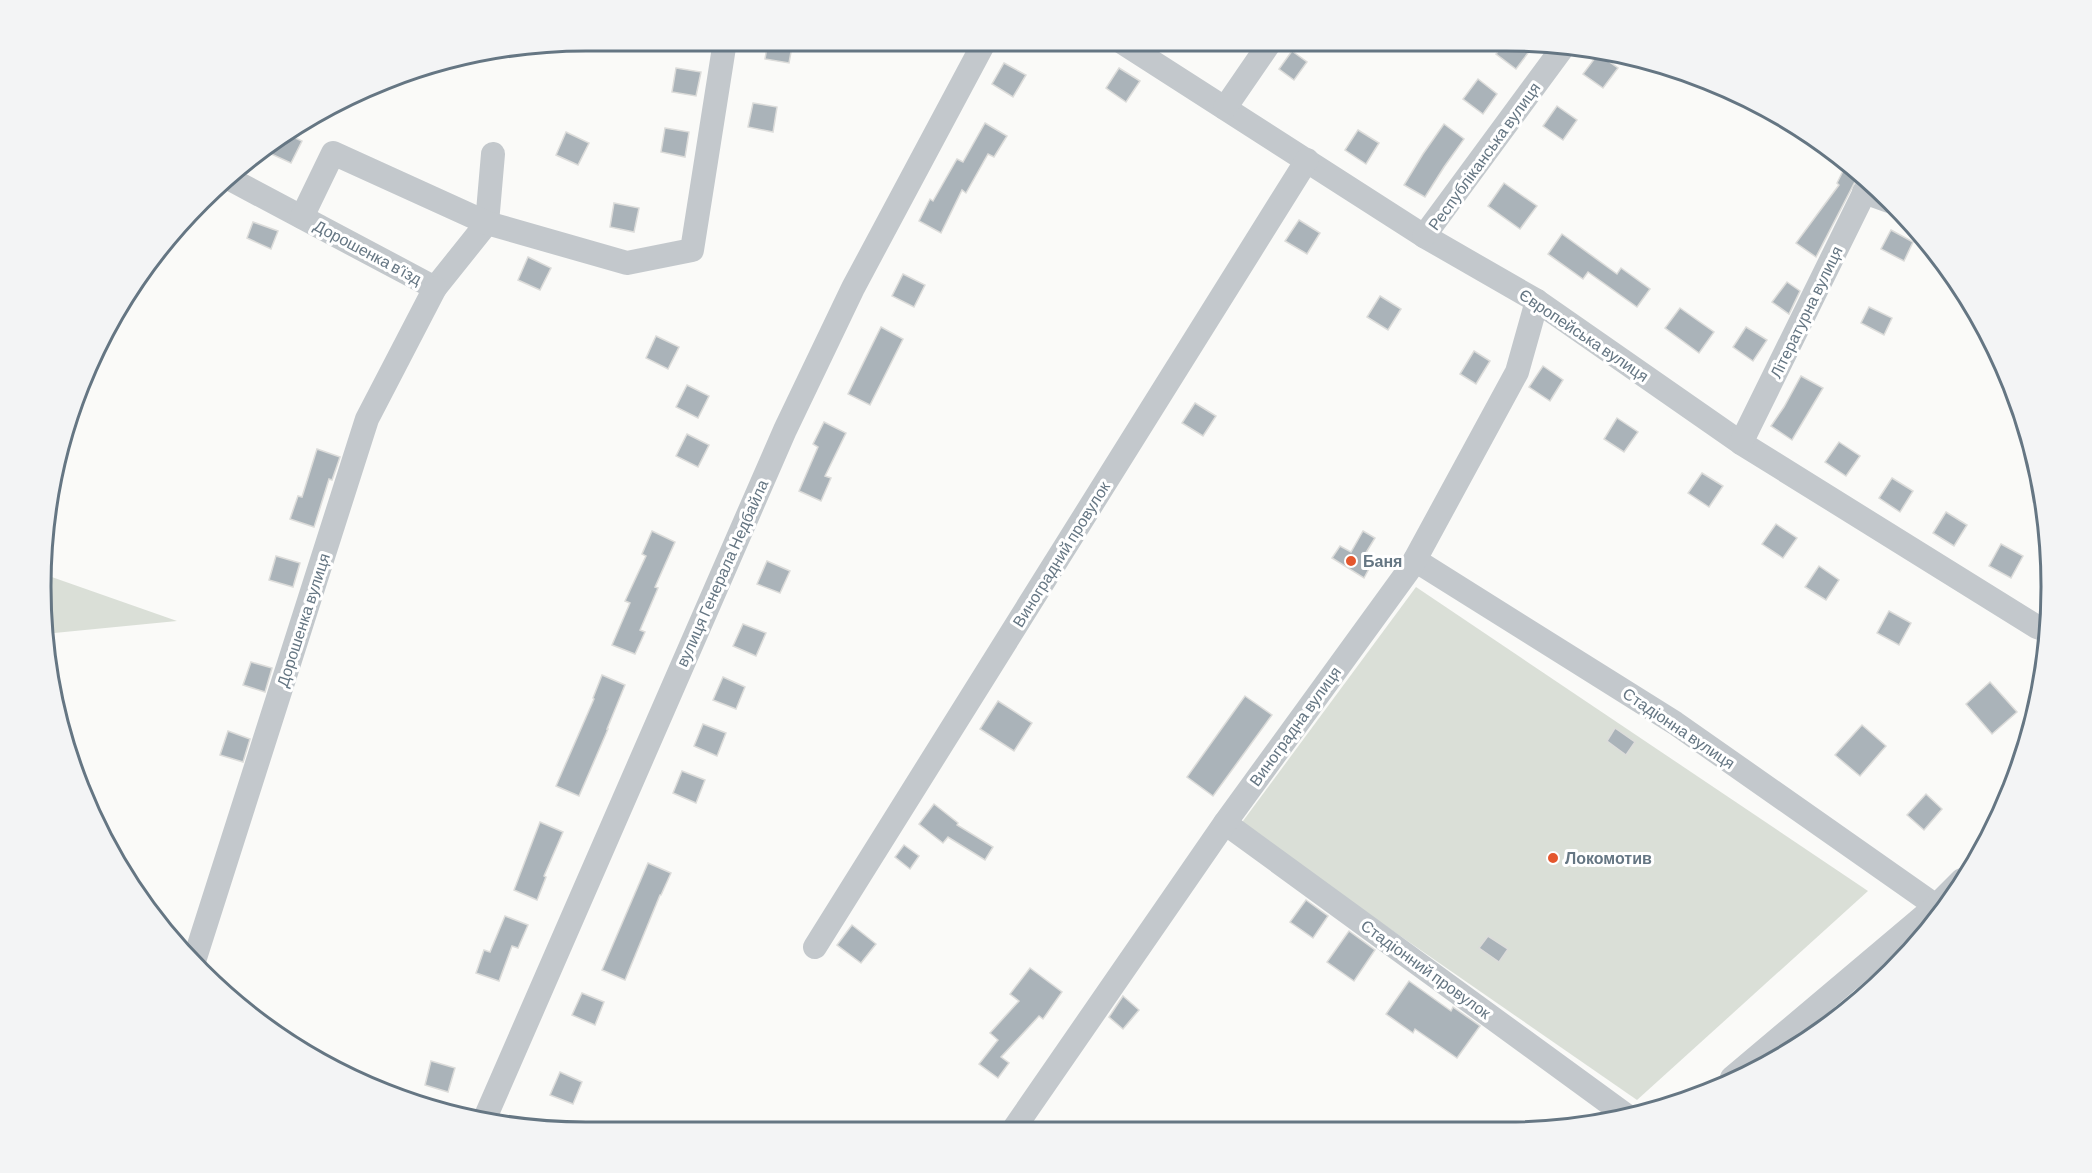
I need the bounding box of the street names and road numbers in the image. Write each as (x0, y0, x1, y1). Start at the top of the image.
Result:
street label: Республіканська вулиця (1424, 78, 1544, 233)
street label: Дорошенка в’їзд (311, 215, 426, 288)
street label: Літературна вулиця (1765, 243, 1846, 381)
street label: Європейська вулиця (1516, 284, 1653, 385)
street label: вулиця Генерала Недбайла (672, 476, 772, 669)
street label: Виноградний провулок (1008, 477, 1114, 630)
street label: Дорошенка вулиця (272, 551, 333, 689)
street label: Виноградна вулиця (1245, 662, 1344, 789)
street label: Стадіонна вулиця (1620, 683, 1739, 772)
street label: Стадіонний провулок (1358, 915, 1496, 1023)

